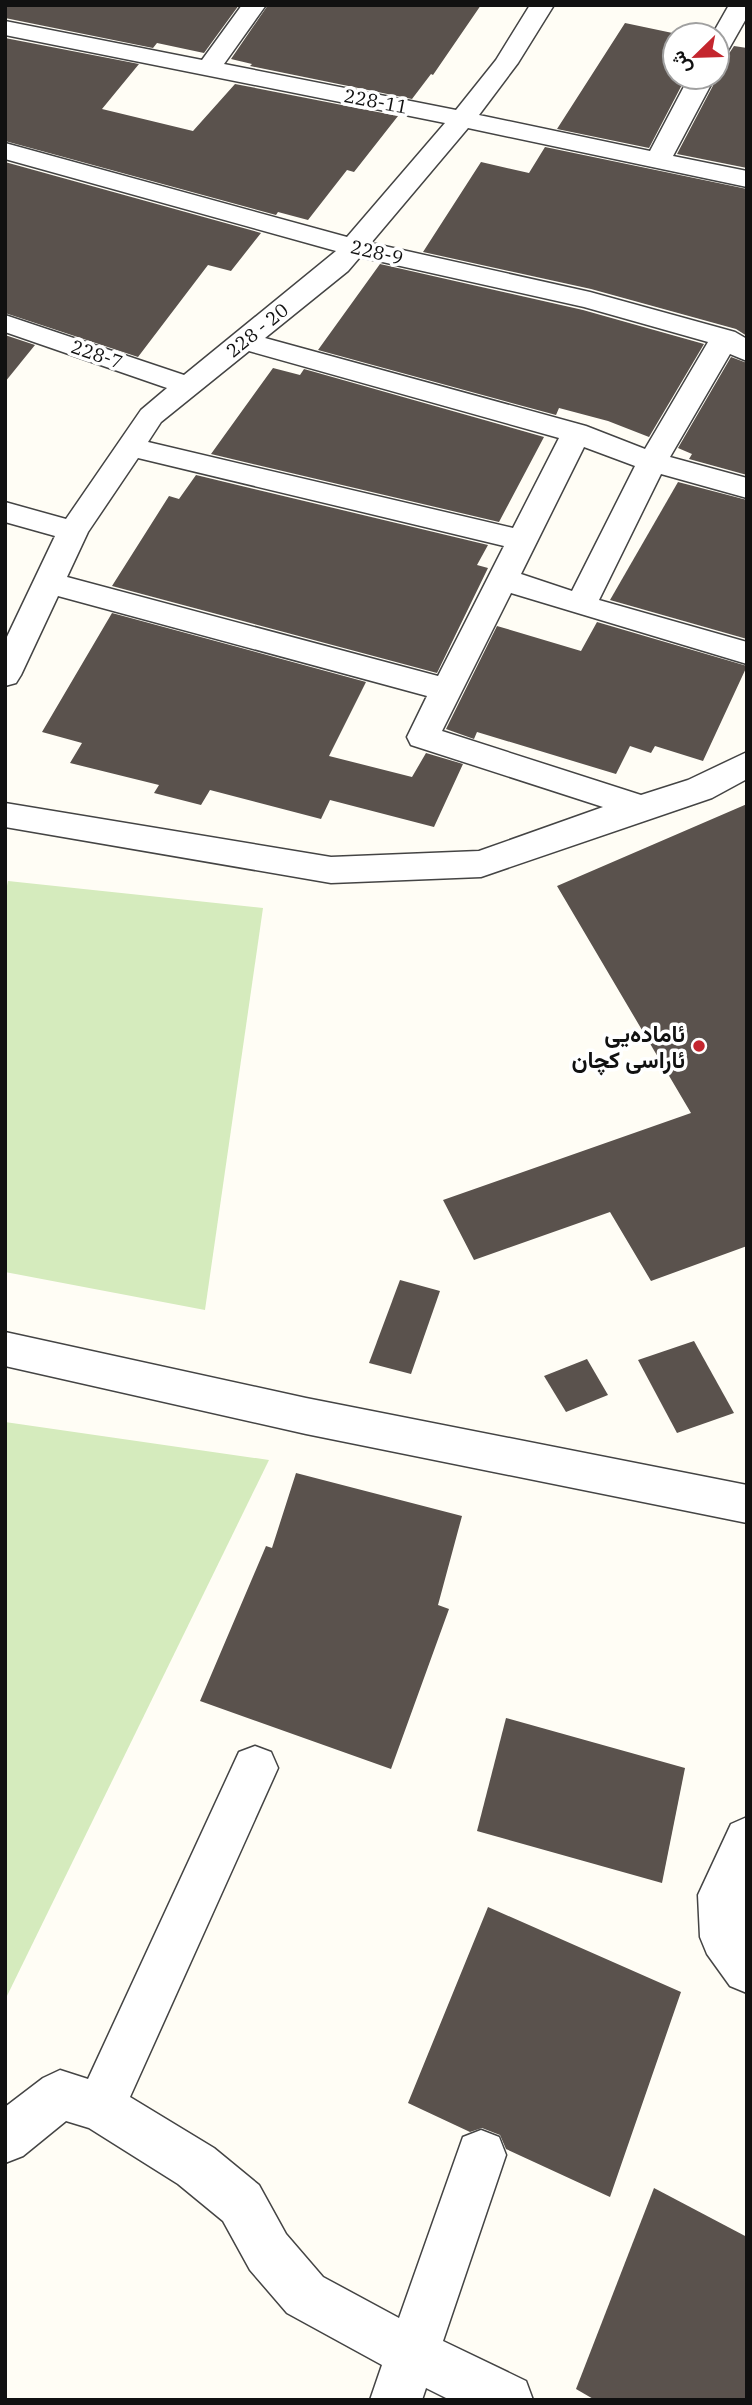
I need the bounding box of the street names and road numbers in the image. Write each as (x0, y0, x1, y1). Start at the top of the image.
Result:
street label: 228-11 (342, 83, 410, 119)
street label: 228-9 (348, 234, 406, 270)
street label: 228 - 20 (221, 298, 293, 362)
street label: 228-7 (68, 334, 126, 374)

